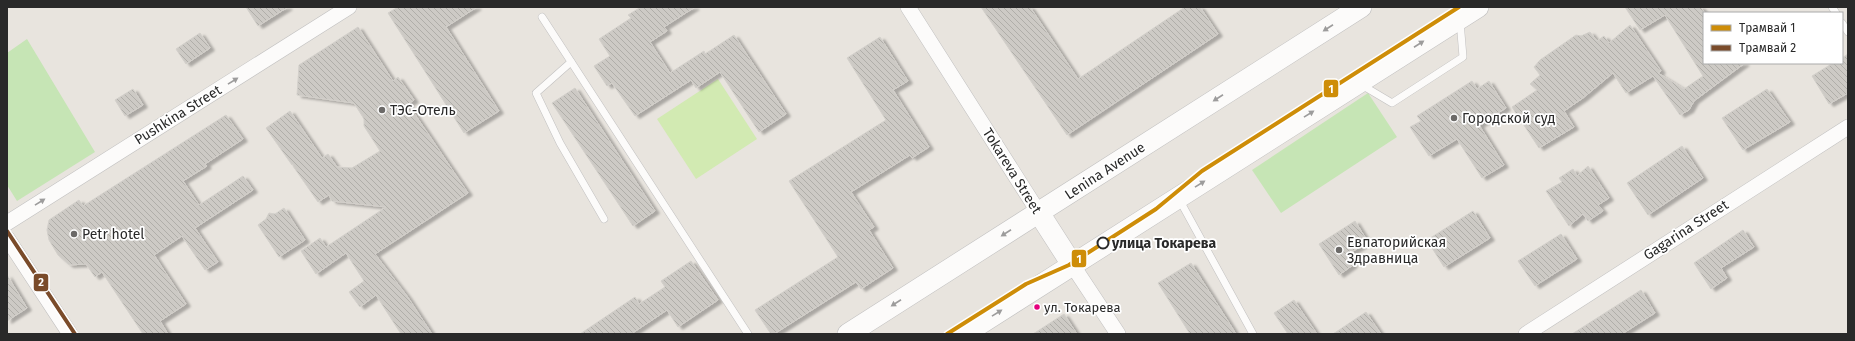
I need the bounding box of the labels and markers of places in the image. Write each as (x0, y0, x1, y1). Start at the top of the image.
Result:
place label: ТЭС-Отель (390, 102, 456, 119)
marker: ТЭС-Отель (377, 105, 387, 115)
place label: Городской суд (1462, 110, 1556, 127)
marker: Городской суд (1449, 113, 1459, 123)
place label: Petr hotel (82, 226, 144, 243)
marker: Petr hotel (69, 229, 79, 239)
place label: Евпаторийская Здравница (1347, 234, 1446, 267)
place label: улица Токарева (1111, 235, 1216, 252)
marker: улица Токарева (1096, 236, 1110, 250)
marker: Евпаторийская Здравница (1334, 245, 1344, 255)
place label: ул. Токарева (1044, 300, 1121, 315)
marker: ул. Токарева (1032, 302, 1042, 312)

